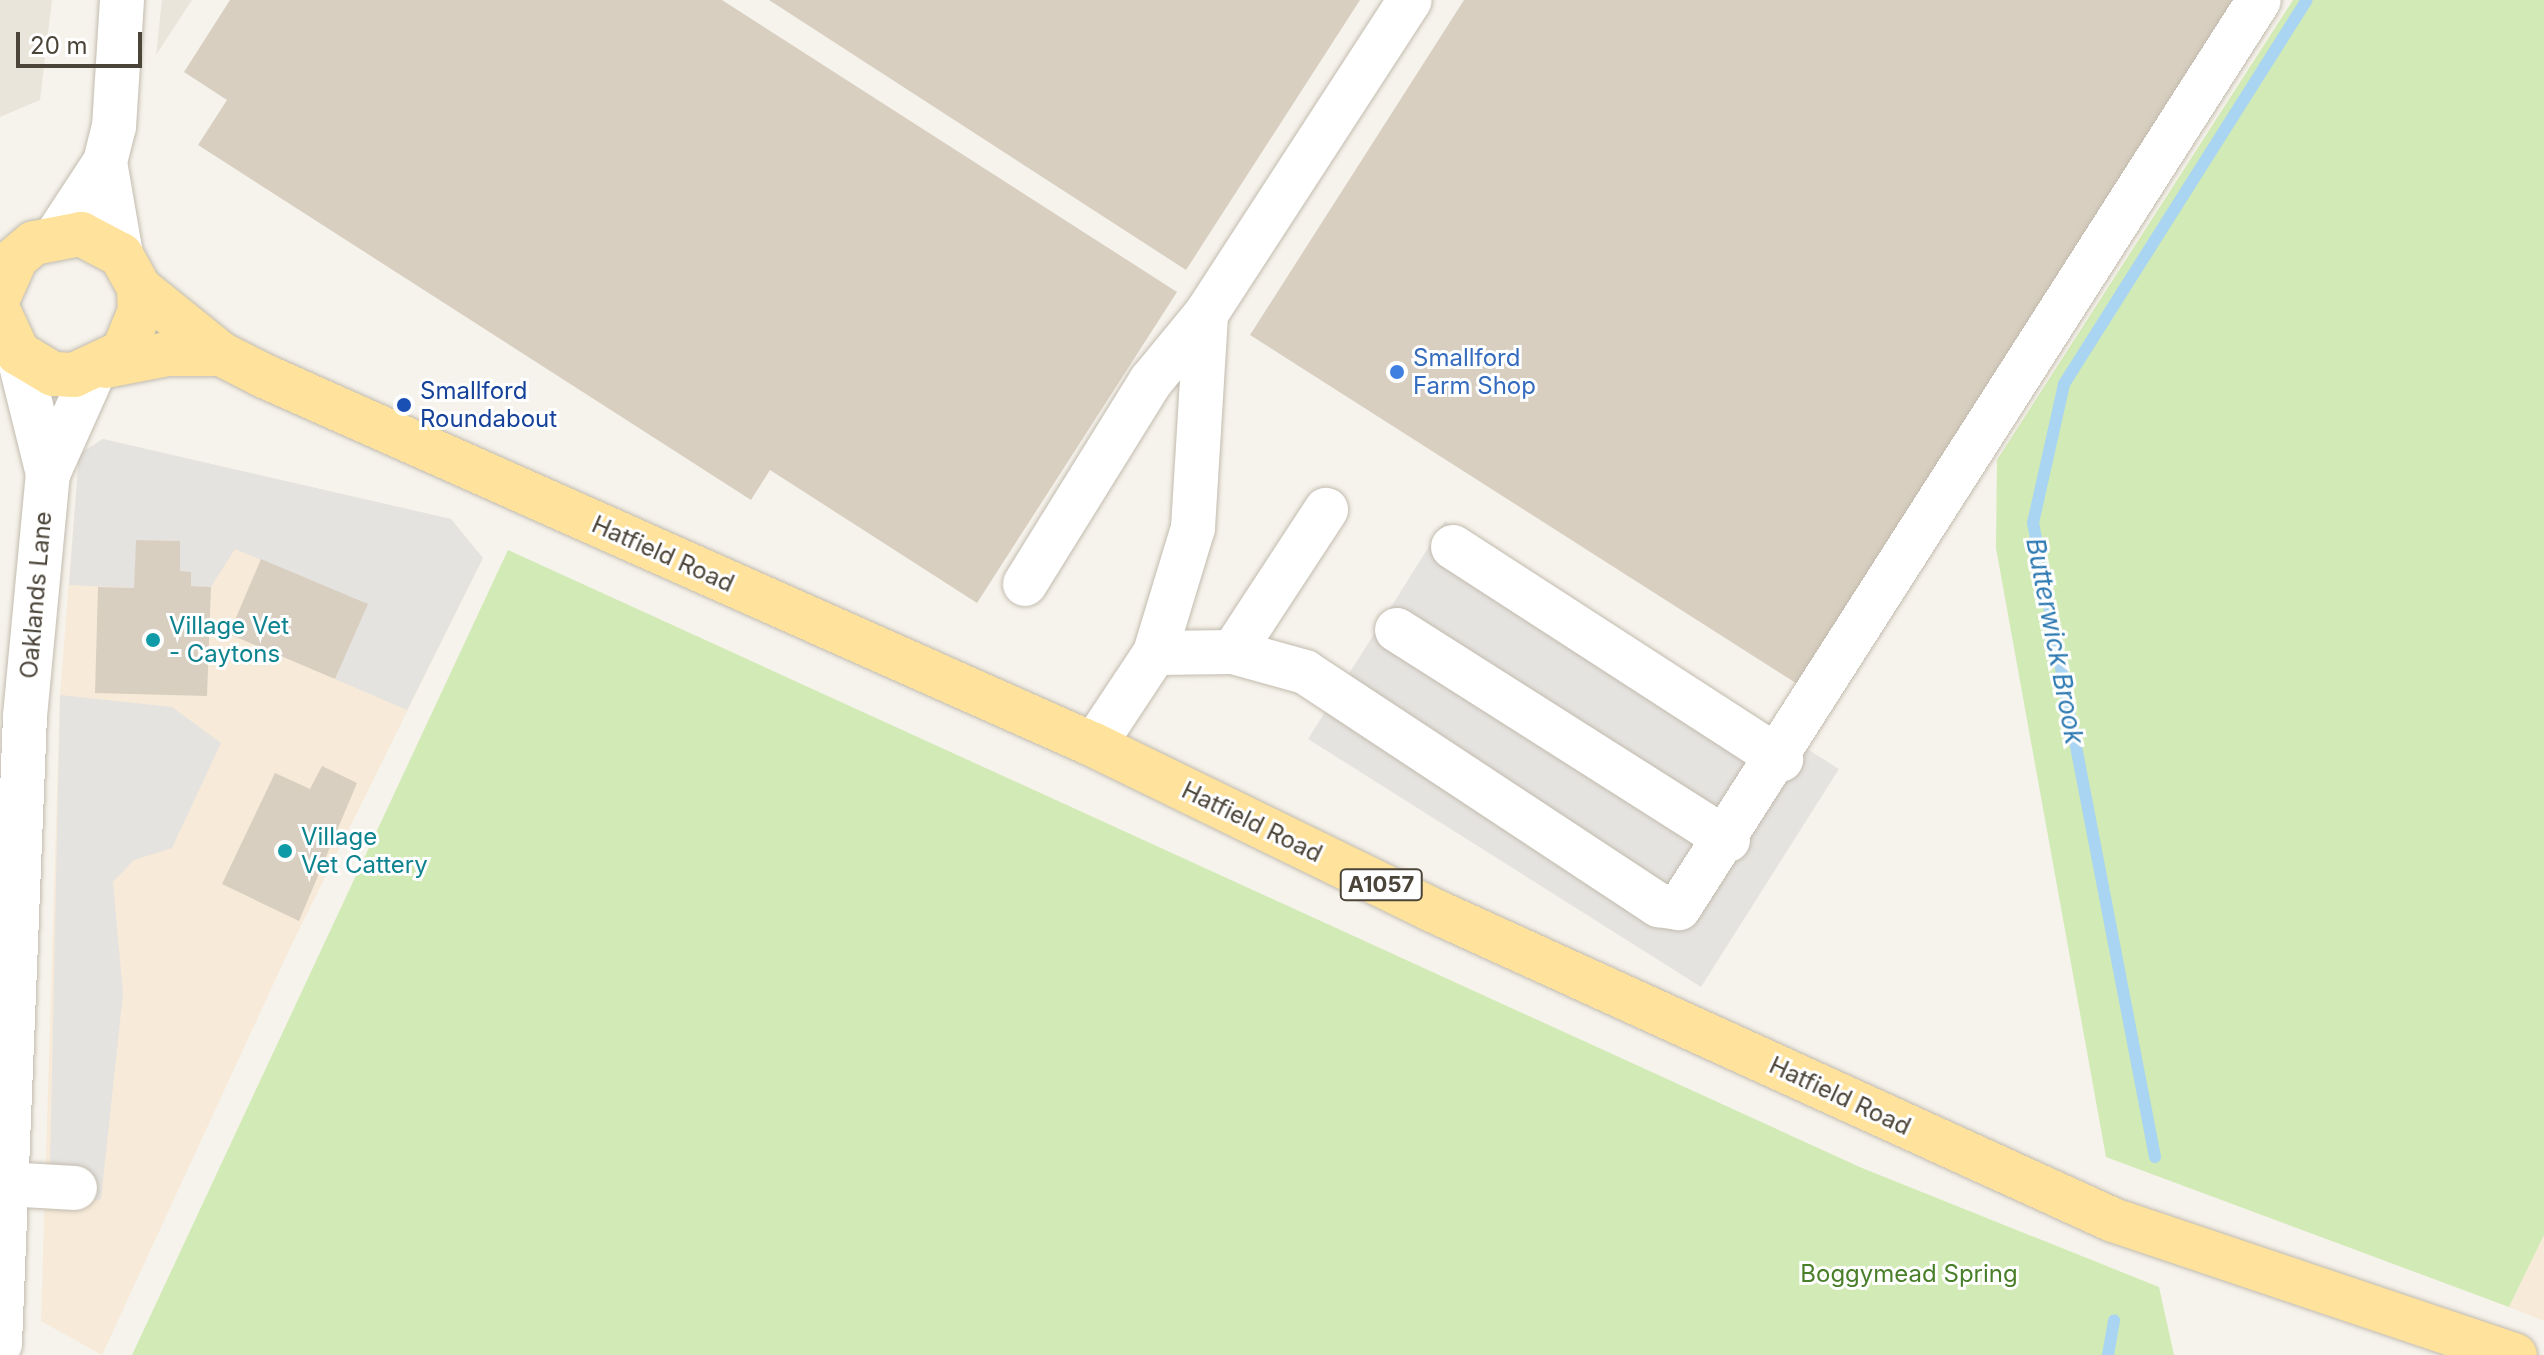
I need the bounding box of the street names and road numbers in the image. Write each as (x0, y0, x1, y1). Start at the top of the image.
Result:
street label: Oaklands Lane (14, 510, 58, 680)
street label: Hatfield Road (588, 510, 738, 598)
street label: Hatfield Road (1177, 776, 1327, 868)
road number: A1057 (1339, 867, 1423, 903)
street label: Hatfield Road (1765, 1051, 1915, 1141)

